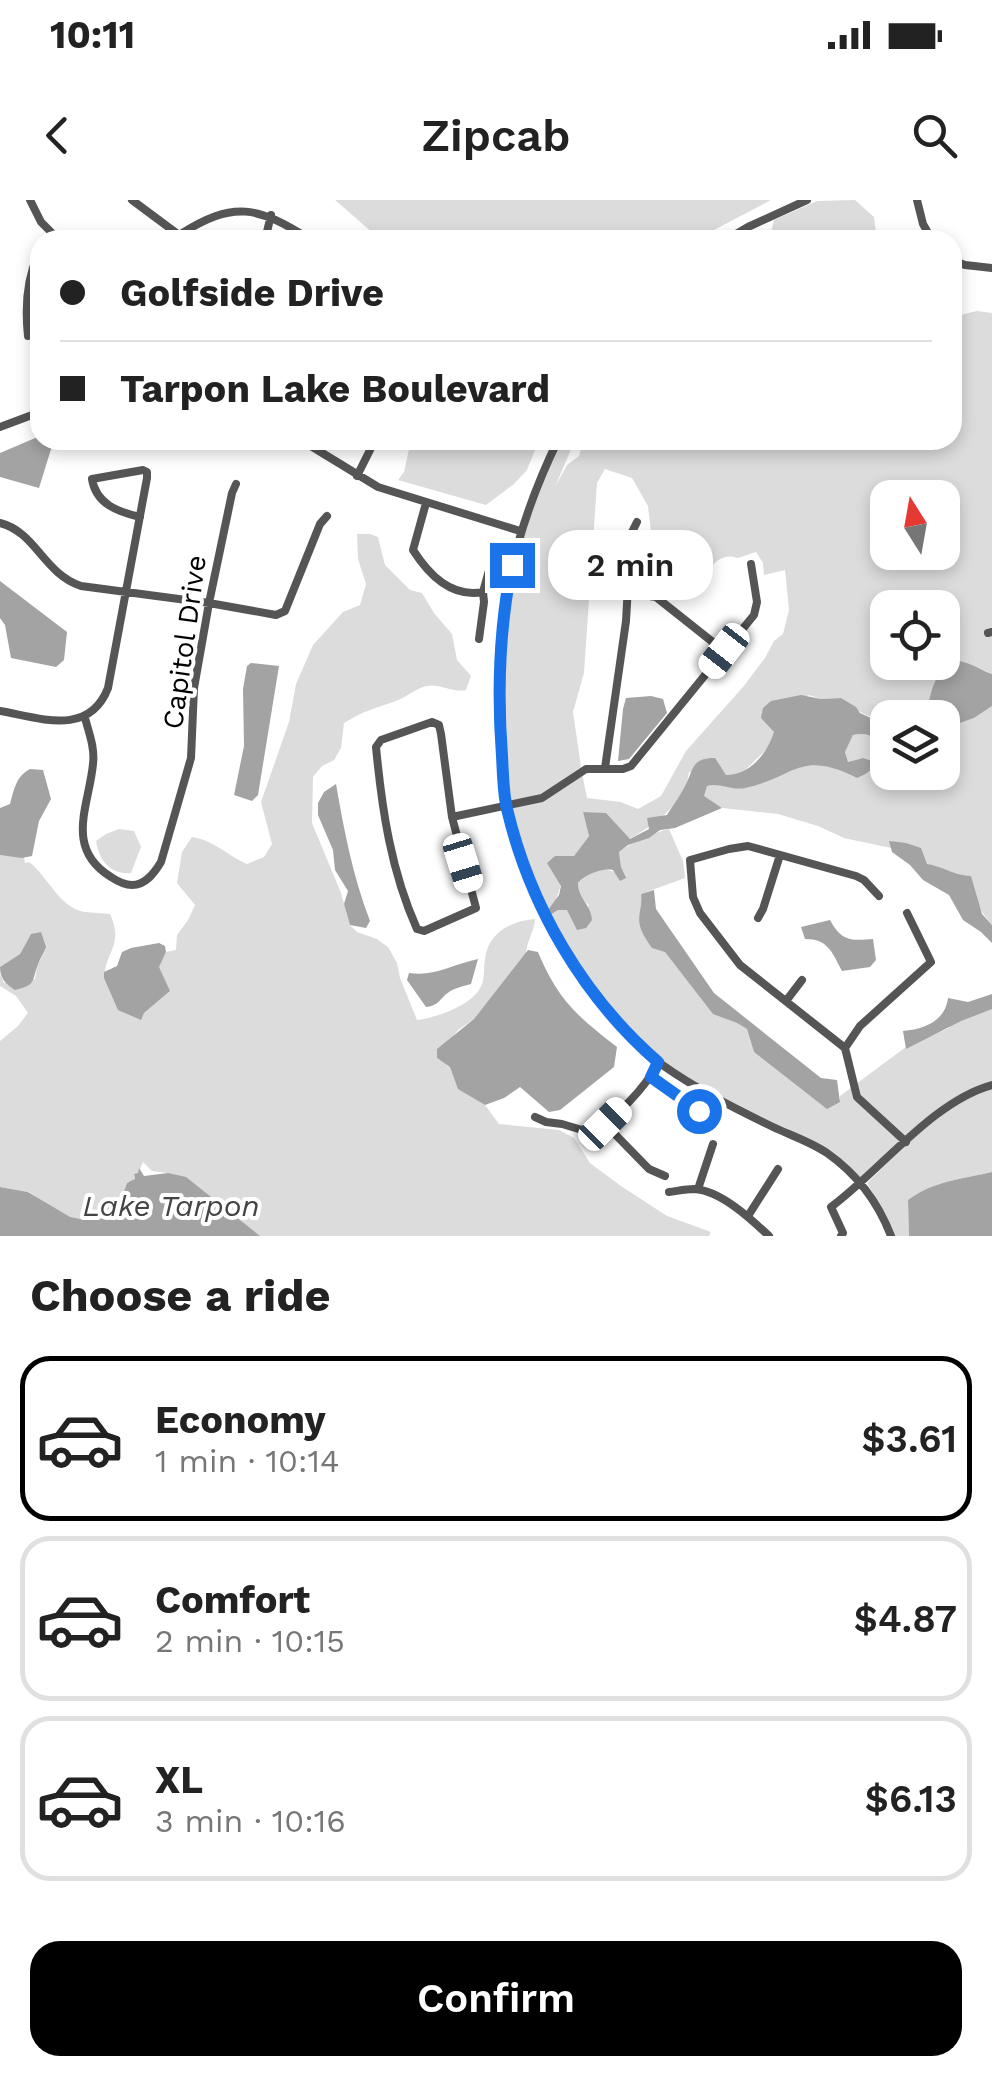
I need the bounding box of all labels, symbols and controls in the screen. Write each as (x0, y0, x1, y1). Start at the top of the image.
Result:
text: 10:11 (50, 13, 135, 57)
icon: back (30, 108, 85, 163)
icon: search (907, 108, 962, 163)
text: Zipcab (422, 109, 570, 162)
text: Golfside Drive (120, 271, 384, 315)
text: Tarpon Lake Boulevard (120, 367, 550, 411)
north arrow (870, 480, 960, 570)
map controls (870, 480, 960, 790)
callout: 2 min (547, 530, 712, 600)
route end (490, 543, 535, 588)
text: 2 min (587, 546, 674, 584)
street label: Capitol Drive (156, 553, 213, 731)
button: locate (870, 590, 960, 680)
car (694, 618, 754, 684)
button: layers (870, 700, 960, 790)
car (440, 830, 486, 896)
route start (677, 1089, 722, 1134)
car (573, 1092, 637, 1156)
water label: Lake Tarpon (82, 1188, 260, 1223)
text: Choose a ride (30, 1269, 330, 1322)
icon: car (35, 1394, 125, 1484)
text: Economy (155, 1398, 326, 1442)
text: $3.61 (862, 1417, 957, 1461)
text: 1 min · 10:14 (155, 1442, 340, 1480)
icon: car (35, 1574, 125, 1664)
text: Comfort (155, 1578, 310, 1622)
text: $4.87 (854, 1597, 957, 1641)
text: 2 min · 10:15 (155, 1622, 345, 1660)
icon: car (35, 1754, 125, 1844)
text: XL (155, 1758, 203, 1802)
text: $6.13 (865, 1777, 957, 1821)
text: 3 min · 10:16 (155, 1802, 346, 1840)
button: Confirm (30, 1941, 962, 2056)

